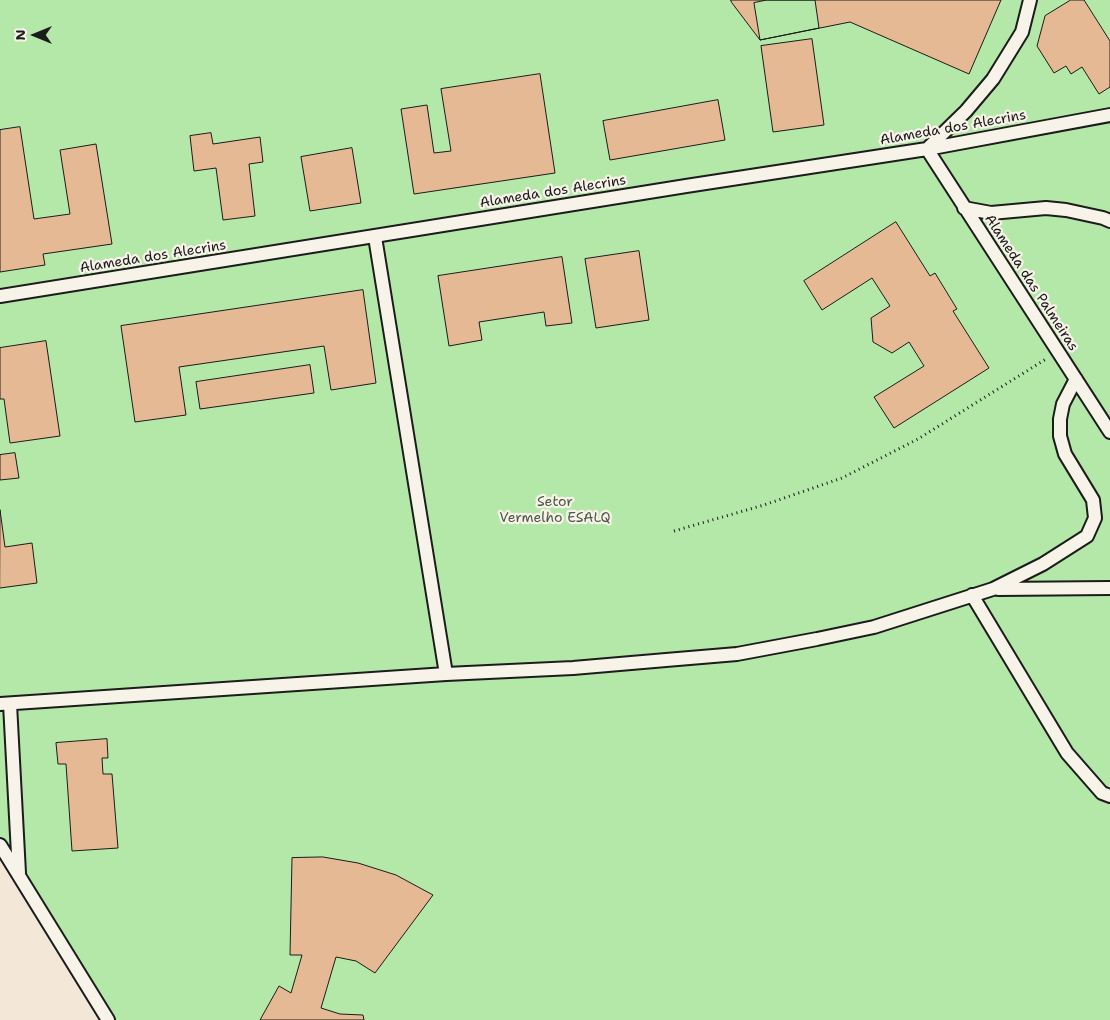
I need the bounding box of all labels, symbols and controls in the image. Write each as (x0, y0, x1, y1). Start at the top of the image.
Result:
north arrow (10, 10, 60, 60)
text: N (11, 29, 29, 41)
street label: Alameda dos Alecrins (879, 107, 1027, 149)
street label: Alameda dos Alecrins (479, 172, 627, 212)
street label: Alameda das Palmeiras (981, 212, 1081, 354)
street label: Alameda dos Alecrins (79, 237, 227, 277)
park label: Setor Vermelho ESALQ (499, 494, 611, 526)

